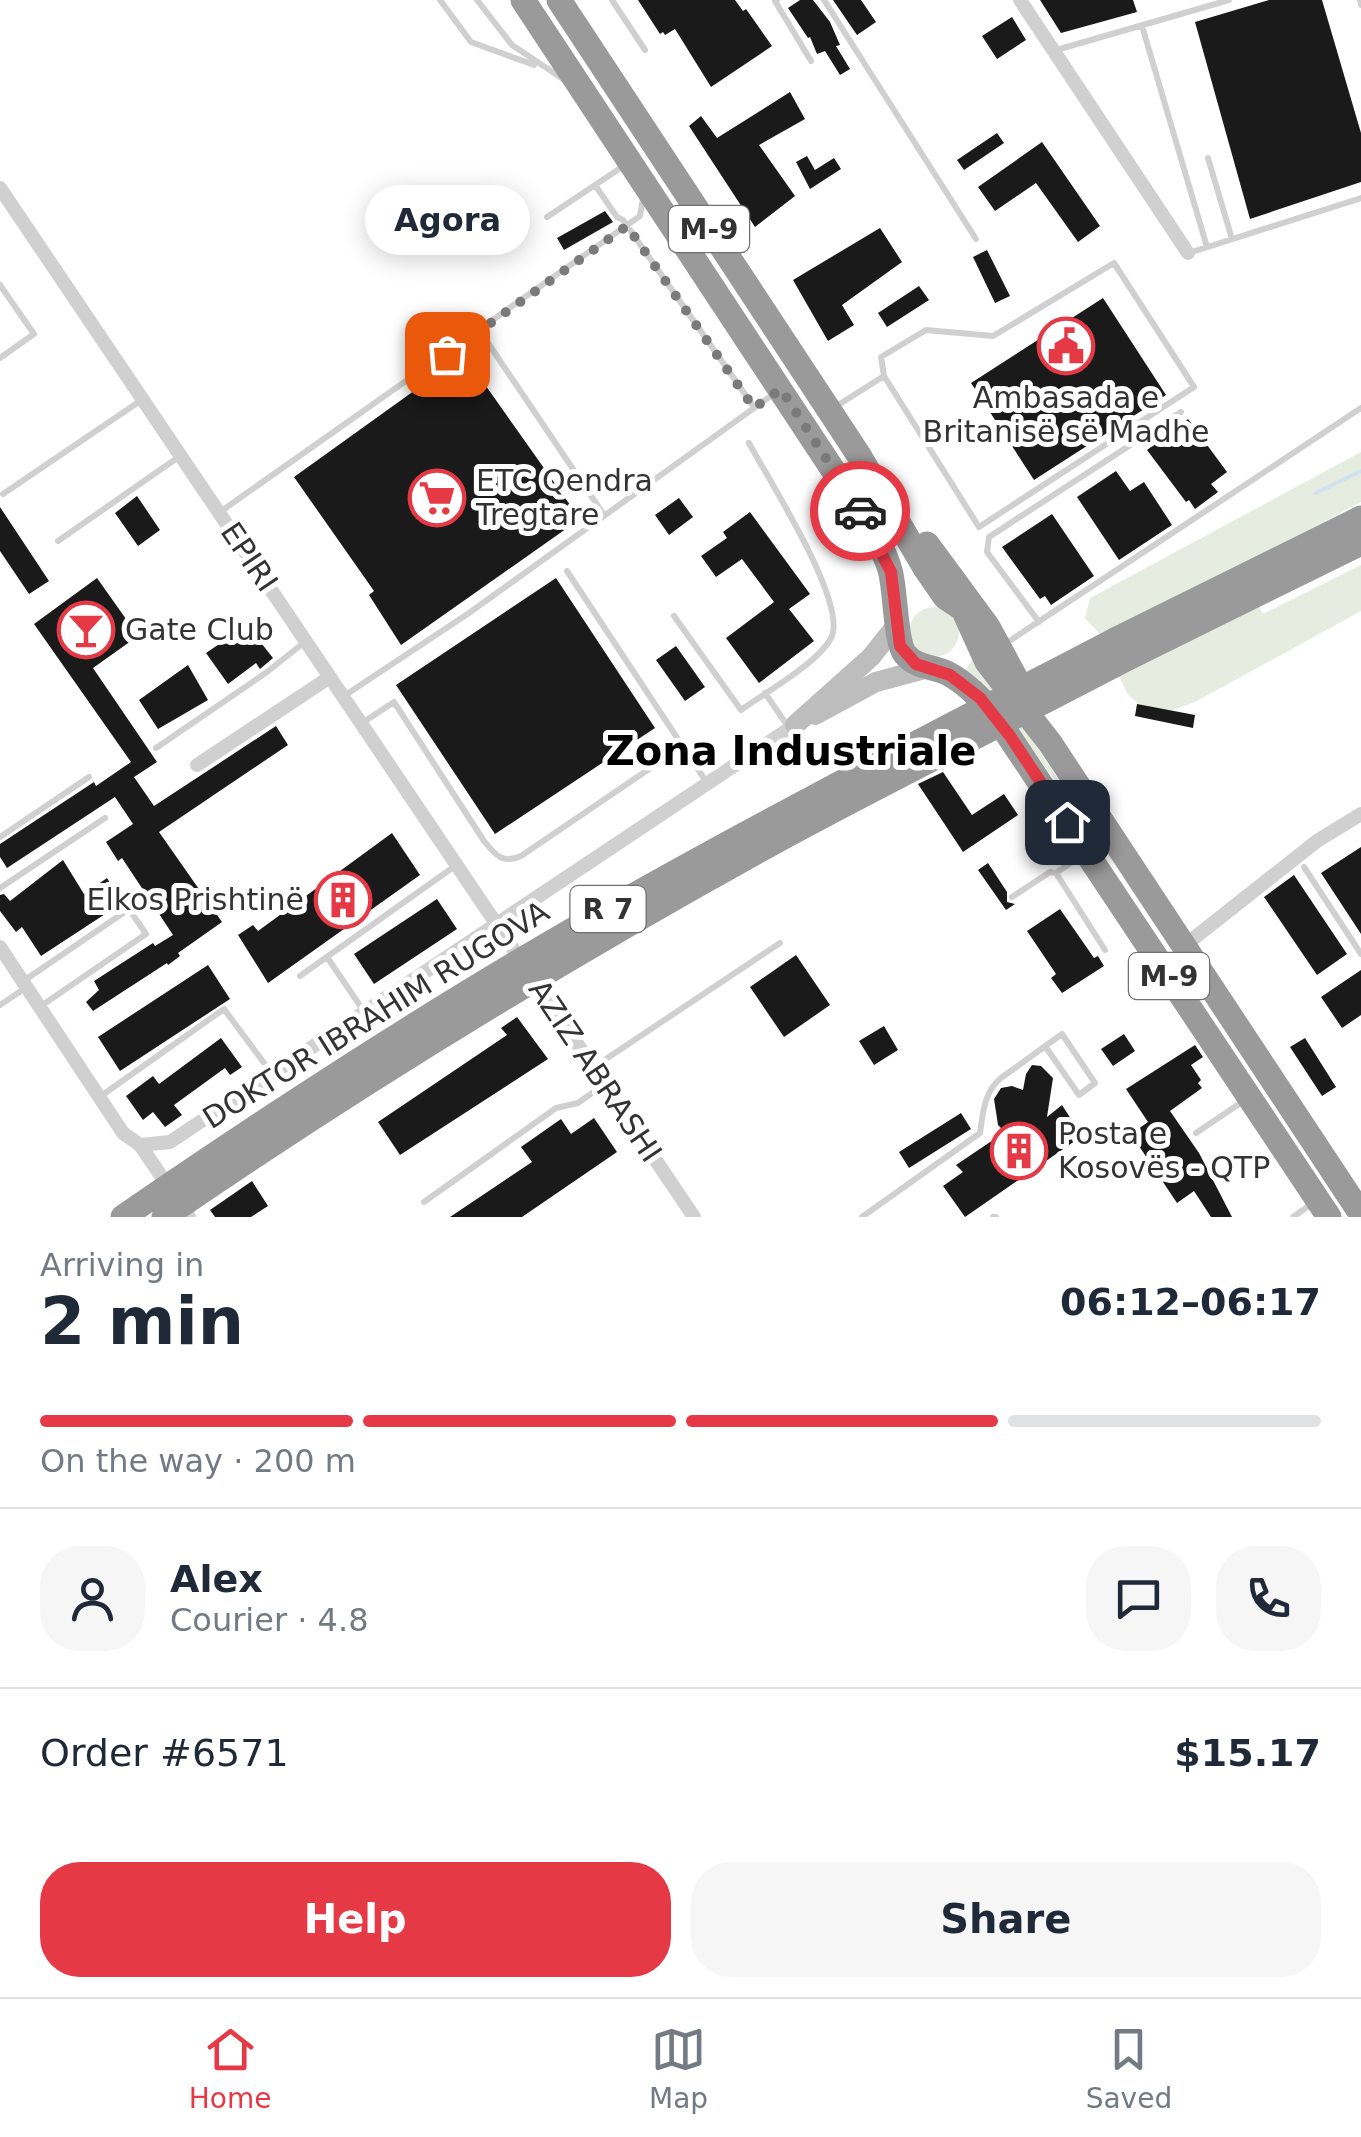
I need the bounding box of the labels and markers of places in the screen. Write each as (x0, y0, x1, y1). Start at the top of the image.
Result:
callout: Agora (364, 184, 530, 254)
pin (405, 312, 490, 397)
public building icon: Ambasada e Britanisë së Madhe (1036, 316, 1096, 376)
place label: Ambasada e Britanisë së Madhe (923, 380, 1209, 449)
place label: ETC Qendra Tregtare (475, 463, 653, 532)
supermarket icon: ETC Qendra Tregtare (407, 468, 467, 528)
bar icon: Gate Club (56, 600, 116, 660)
place label: Gate Club (125, 612, 274, 647)
pin (1025, 780, 1110, 865)
building icon: Elkos Prishtinë (313, 870, 373, 930)
place label: Elkos Prishtinë (86, 882, 304, 917)
place label: Posta e Kosovës - QTP (1058, 1116, 1270, 1185)
building icon: Posta e Kosovës - QTP (989, 1121, 1049, 1181)

